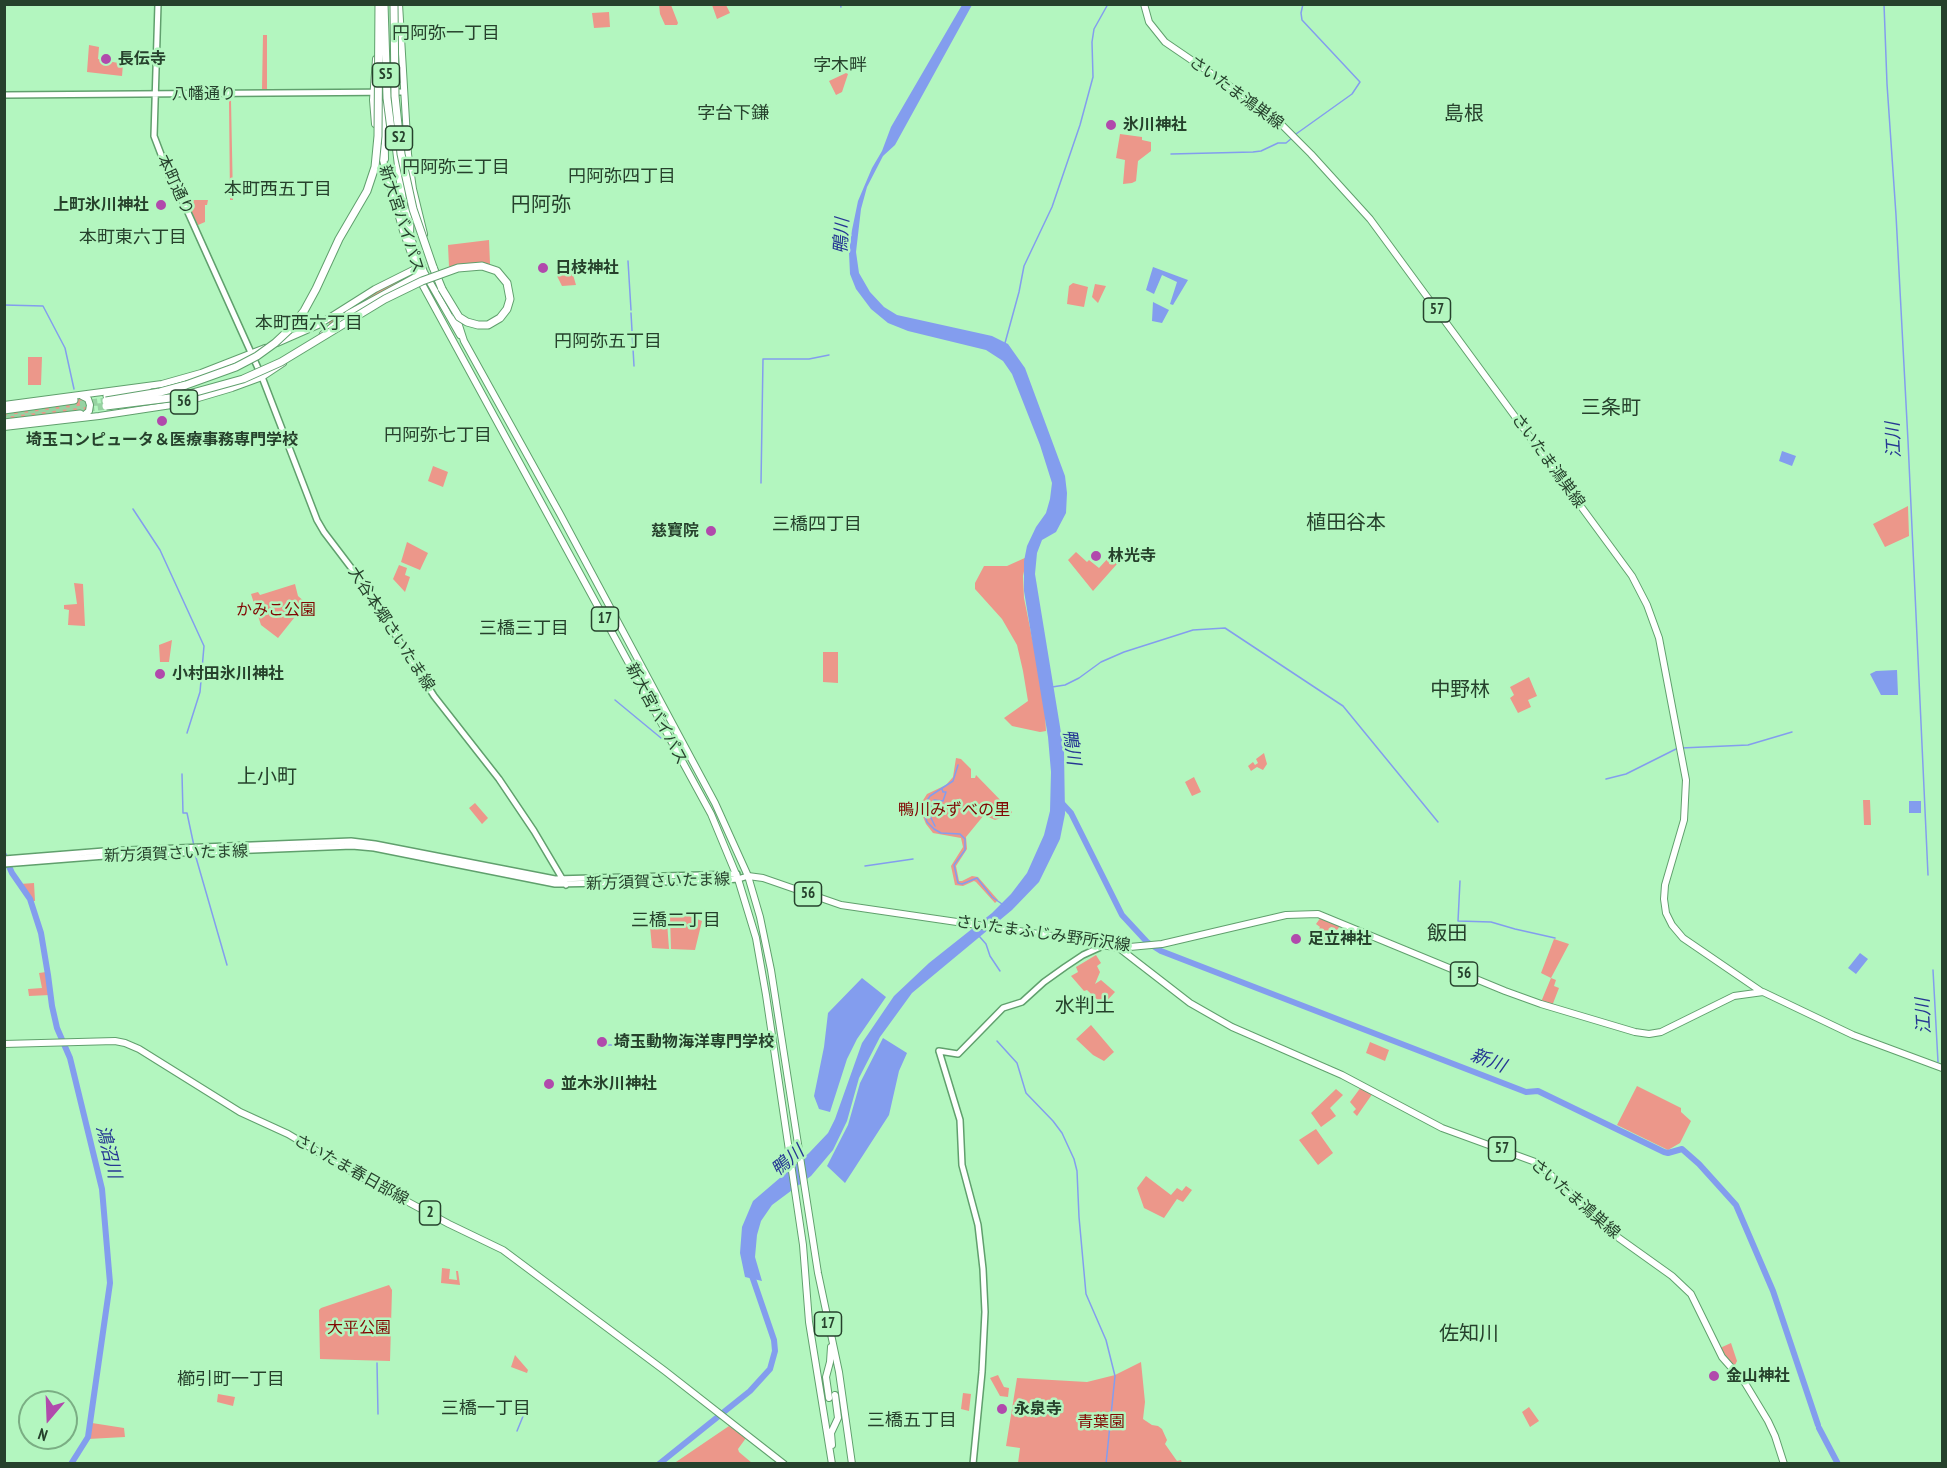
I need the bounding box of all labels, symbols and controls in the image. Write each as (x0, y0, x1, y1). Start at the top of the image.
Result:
district label: 円阿弥一丁目 (392, 23, 500, 45)
place label: 長伝寺 (118, 49, 166, 69)
marker: 長伝寺 (99, 52, 113, 66)
street label: さいたま鴻巣線 (1185, 52, 1287, 134)
district label: 字木畔 (813, 55, 867, 77)
road number: S5 (372, 63, 400, 87)
street label: 八幡通り (172, 84, 236, 104)
district label: 島根 (1444, 102, 1484, 126)
district label: 字台下鎌 (697, 103, 769, 125)
place label: 氷川神社 (1123, 115, 1187, 135)
marker: 氷川神社 (1104, 118, 1118, 132)
road number: S2 (386, 126, 412, 150)
street label: 本町通り (153, 152, 197, 218)
district label: 円阿弥三丁目 (402, 157, 510, 179)
street label: 新大宮バイパス (375, 163, 427, 275)
district label: 円阿弥四丁目 (568, 166, 676, 188)
district label: 本町西五丁目 (224, 179, 332, 201)
district label: 円阿弥 (511, 193, 571, 217)
place label: 上町氷川神社 (53, 195, 149, 215)
marker: 上町氷川神社 (154, 198, 168, 212)
water label: 鴨川 (830, 217, 854, 255)
district label: 本町東六丁目 (79, 227, 187, 249)
place label: 日枝神社 (555, 258, 619, 278)
marker: 日枝神社 (536, 261, 550, 275)
road number: 57 (1424, 298, 1450, 322)
district label: 本町西六丁目 (255, 313, 363, 335)
district label: 円阿弥五丁目 (554, 331, 662, 353)
road number: 56 (170, 390, 198, 414)
district label: 三条町 (1581, 396, 1641, 420)
street label: さいたま鴻巣線 (1507, 410, 1589, 512)
marker: 埼玉コンピュータ＆医療事務専門学校 (155, 414, 169, 428)
water label: 江川 (1882, 421, 1906, 459)
district label: 円阿弥七丁目 (384, 425, 492, 447)
place label: 埼玉コンピュータ＆医療事務専門学校 (26, 430, 298, 450)
district label: 植田谷本 (1306, 511, 1386, 535)
district label: 三橋四丁目 (772, 514, 862, 536)
place label: 慈寶院 (651, 521, 699, 541)
marker: 慈寶院 (704, 524, 718, 538)
place label: 林光寺 (1108, 546, 1156, 566)
marker: 林光寺 (1089, 549, 1103, 563)
street label: 大谷本郷さいたま線 (344, 563, 438, 695)
park label: かみこ公園 (236, 600, 316, 620)
road number: 17 (592, 607, 618, 631)
district label: 三橋三丁目 (479, 618, 569, 640)
street label: 新大宮バイパス (621, 660, 691, 768)
place label: 小村田氷川神社 (172, 664, 284, 684)
marker: 小村田氷川神社 (153, 667, 167, 681)
district label: 中野林 (1430, 678, 1490, 702)
water label: 鴨川 (1058, 728, 1084, 766)
district label: 上小町 (237, 765, 297, 789)
park label: 鴨川みずべの里 (898, 800, 1010, 820)
street label: 新方須賀さいたま線 (104, 842, 248, 866)
street label: 新方須賀さいたま線 (586, 870, 730, 894)
road number: 56 (794, 882, 822, 906)
district label: 三橋二丁目 (631, 910, 721, 932)
street label: さいたまふじみ野所沢線 (955, 912, 1131, 956)
district label: 飯田 (1427, 922, 1467, 946)
place label: 足立神社 (1308, 929, 1372, 949)
marker: 足立神社 (1289, 932, 1303, 946)
road number: 56 (1450, 962, 1478, 986)
district label: 水判土 (1055, 994, 1115, 1018)
water label: 江川 (1912, 997, 1936, 1035)
place label: 埼玉動物海洋専門学校 (614, 1032, 774, 1052)
marker: 埼玉動物海洋専門学校 (595, 1035, 609, 1049)
water label: 新川 (1467, 1044, 1509, 1078)
place label: 並木氷川神社 (561, 1074, 657, 1094)
marker: 並木氷川神社 (542, 1077, 556, 1091)
water label: 鴻沼川 (91, 1123, 125, 1181)
street label: さいたま春日部線 (290, 1131, 412, 1209)
road number: 57 (1488, 1137, 1516, 1161)
water label: 鴨川 (767, 1141, 809, 1181)
street label: さいたま鴻巣線 (1526, 1155, 1624, 1243)
road number: 2 (420, 1201, 440, 1225)
road number: 17 (814, 1312, 842, 1336)
park label: 大平公園 (327, 1318, 391, 1338)
district label: 佐知川 (1439, 1322, 1499, 1346)
place label: 金山神社 (1726, 1366, 1790, 1386)
district label: 櫛引町一丁目 (177, 1369, 285, 1391)
marker: 金山神社 (1707, 1369, 1721, 1383)
north arrow (18, 1390, 78, 1450)
district label: 三橋一丁目 (441, 1398, 531, 1420)
place label: 永泉寺 (1014, 1399, 1062, 1419)
marker: 永泉寺 (995, 1402, 1009, 1416)
district label: 三橋五丁目 (867, 1410, 957, 1432)
park label: 青葉園 (1077, 1412, 1125, 1432)
text: N (35, 1424, 50, 1446)

